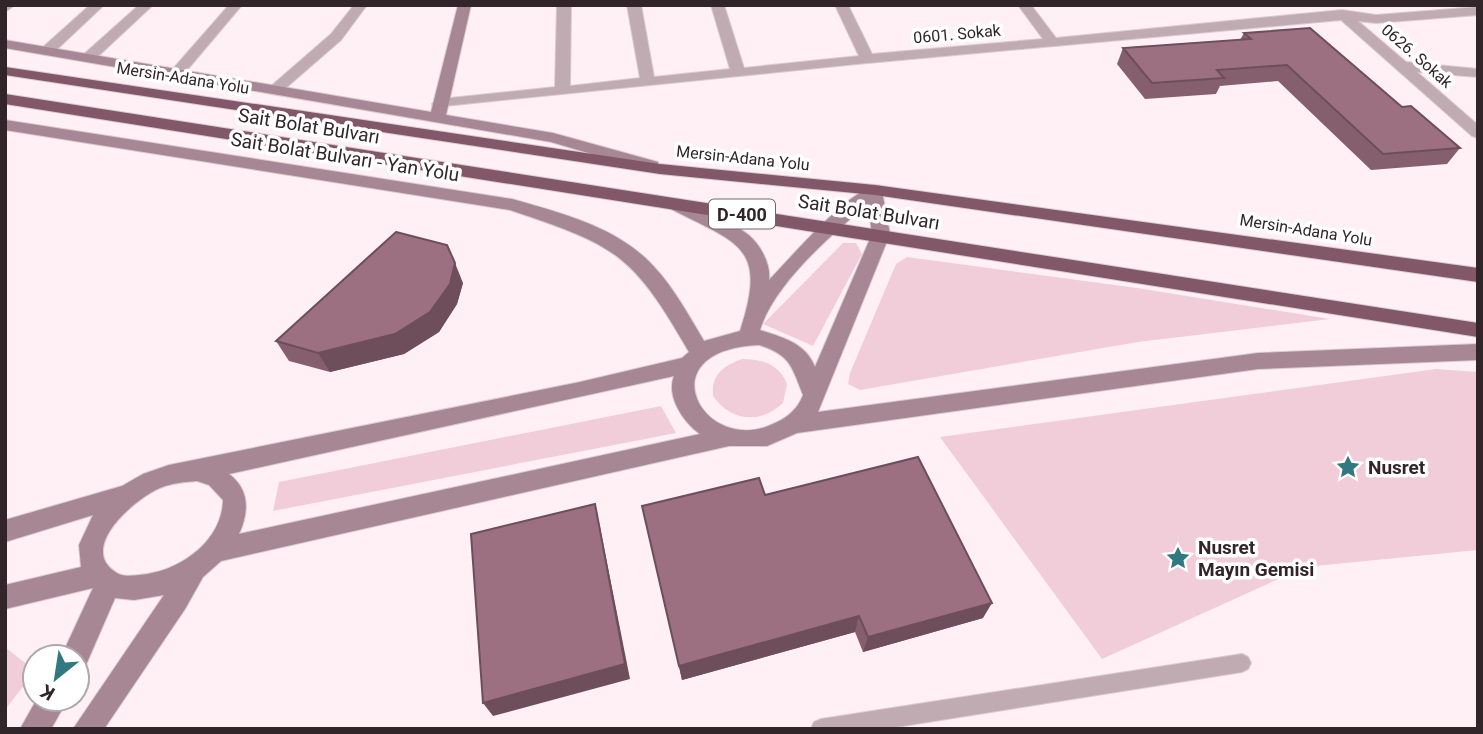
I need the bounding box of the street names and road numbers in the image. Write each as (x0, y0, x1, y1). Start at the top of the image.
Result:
street label: 0626. Sokak (1378, 20, 1457, 93)
street label: 0601. Sokak (912, 21, 1002, 47)
street label: Mersin-Adana Yolu (115, 58, 251, 98)
street label: Sait Bolat Bulvarı (236, 103, 382, 149)
street label: Sait Bolat Bulvarı - Yan Yolu (229, 128, 461, 186)
street label: Mersin-Adana Yolu (675, 142, 811, 174)
street label: Sait Bolat Bulvarı (796, 189, 942, 235)
road number: D-400 (709, 200, 775, 229)
street label: Mersin-Adana Yolu (1238, 210, 1374, 250)

